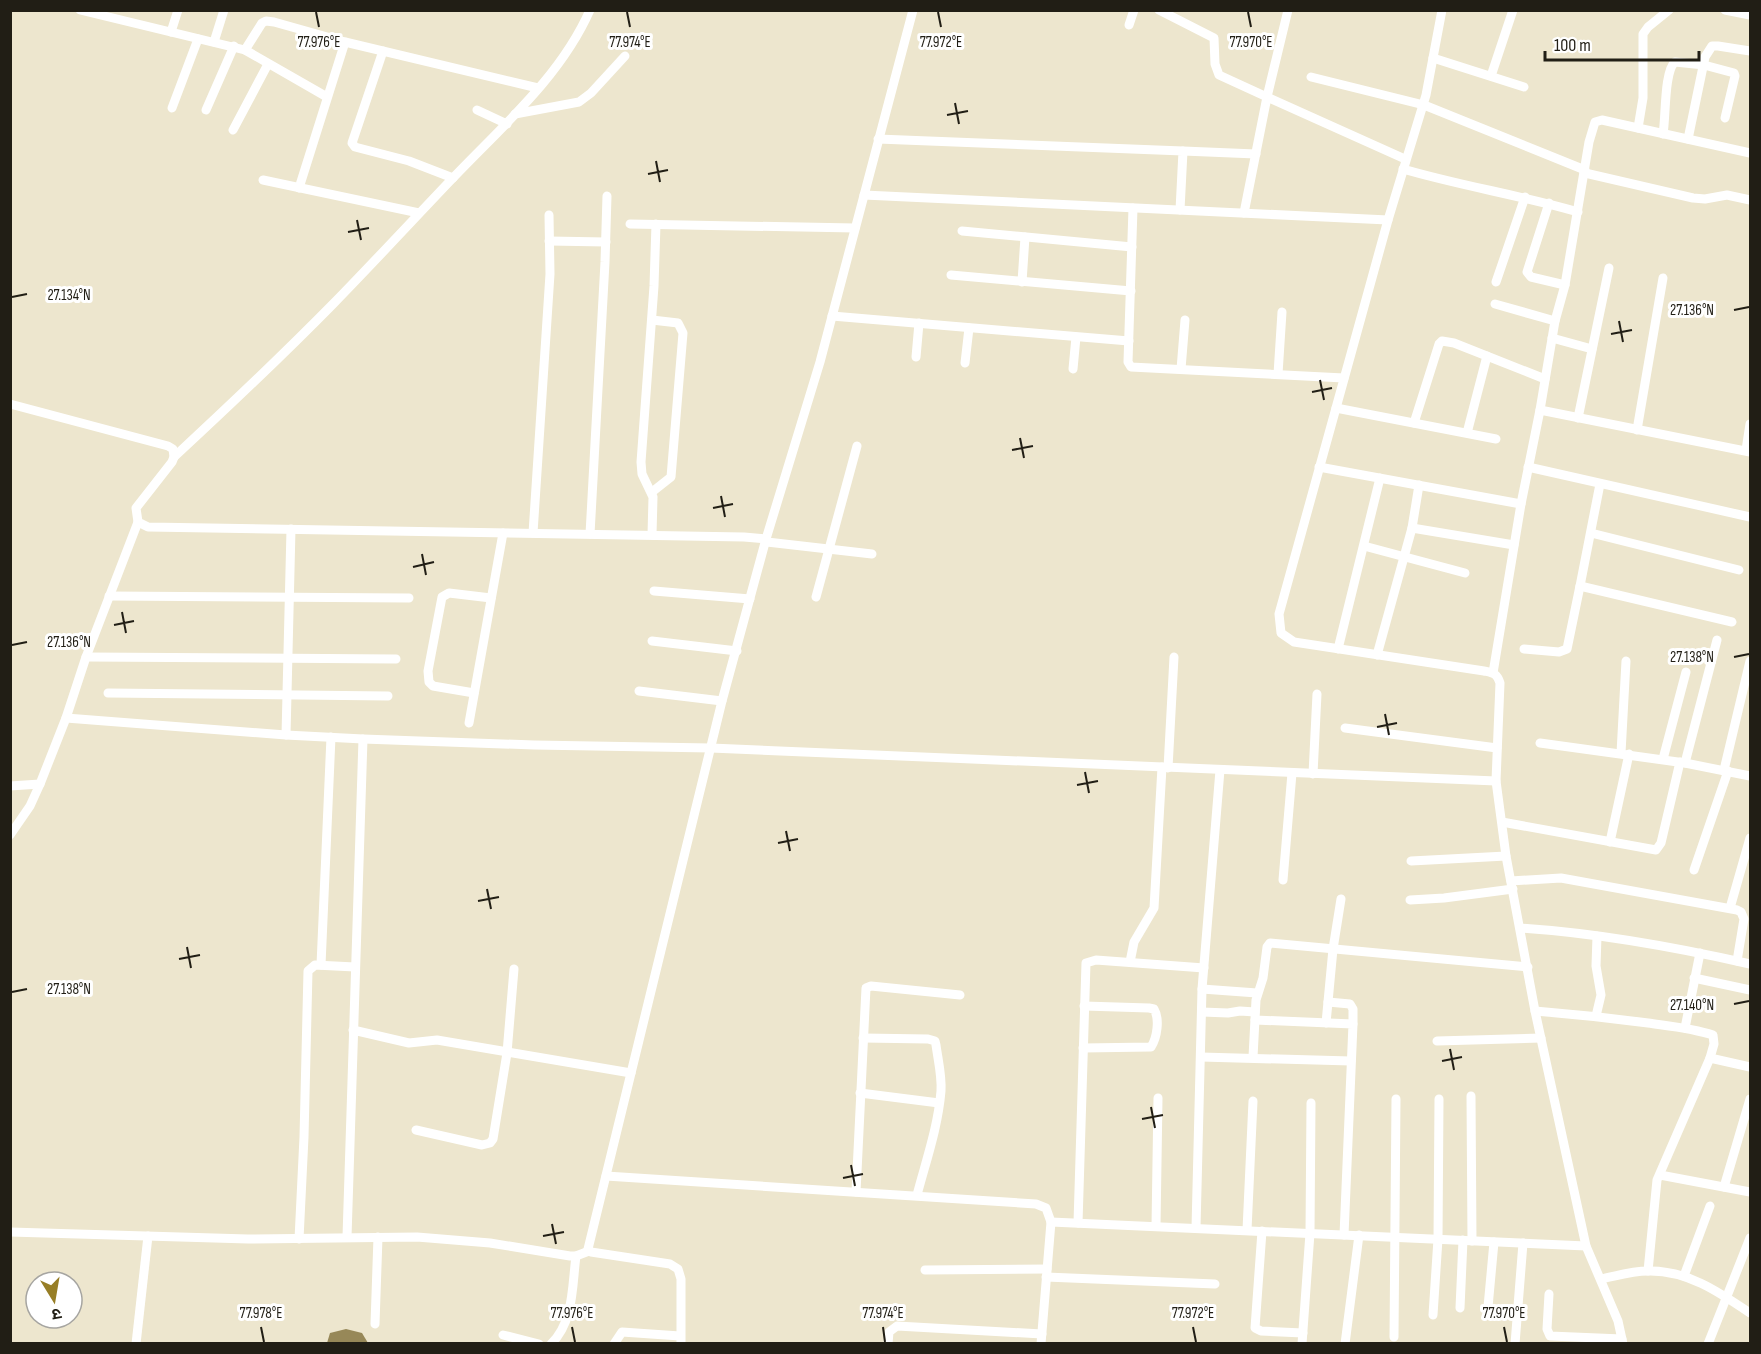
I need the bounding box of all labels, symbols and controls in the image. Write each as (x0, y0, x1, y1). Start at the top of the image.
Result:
scale bar (1545, 24, 1700, 62)
text: 77.976°E (297, 33, 341, 52)
text: 77.974°E (609, 33, 651, 52)
text: 77.972°E (920, 33, 962, 52)
text: 77.970°E (1229, 33, 1273, 52)
text: 100 m (1554, 35, 1591, 56)
text: 27.134°N (47, 286, 91, 305)
text: 27.136°N (1670, 301, 1714, 320)
text: 27.136°N (47, 633, 91, 652)
text: 27.138°N (1670, 648, 1714, 667)
text: 27.138°N (47, 980, 91, 999)
text: 27.140°N (1670, 996, 1714, 1015)
north arrow (24, 1270, 84, 1330)
text: उ (50, 1303, 63, 1324)
text: 77.978°E (240, 1304, 282, 1323)
text: 77.976°E (550, 1304, 594, 1323)
text: 77.974°E (862, 1304, 904, 1323)
text: 77.972°E (1172, 1304, 1214, 1323)
text: 77.970°E (1482, 1304, 1526, 1323)

